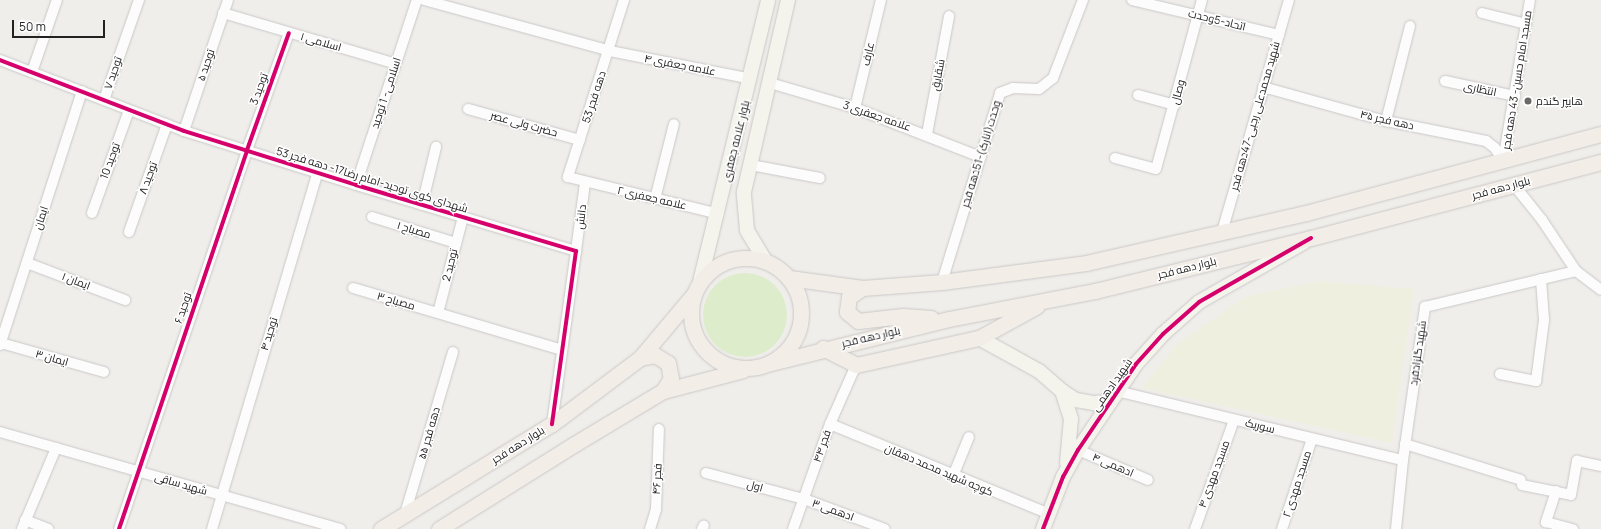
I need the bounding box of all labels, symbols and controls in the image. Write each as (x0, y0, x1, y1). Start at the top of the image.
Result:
street label: اتحاد-5وحدت (1187, 6, 1247, 34)
street label: مسجد امام حسین- 43 دهه فجر (1499, 9, 1535, 151)
scale bar (14, 12, 107, 38)
text: 50 m (19, 18, 46, 35)
street label: اسلامی ۱ (299, 30, 343, 54)
street label: شهید محمدعلی رجبی-47دهه فجر (1227, 40, 1283, 192)
street label: عارف (859, 41, 877, 67)
street label: توحید ۵ (194, 47, 218, 83)
street label: علامه جعفری ۴ (643, 52, 717, 78)
street label: توحید ۷ (101, 55, 125, 91)
street label: اسلامی- 1 توحید (368, 56, 404, 130)
street label: شقایق (928, 58, 948, 92)
street label: دهه فجر 53 (579, 69, 609, 125)
street label: توحید 3 (247, 71, 271, 107)
street label: وصال (1168, 78, 1188, 106)
street label: انتظاری (1462, 79, 1498, 99)
place label: هایپر گندم (1536, 94, 1583, 108)
marker: هایپر گندم (1523, 96, 1533, 106)
street label: علامه جعفری 3 (841, 98, 913, 134)
street label: بلوار علامه جعفری (719, 99, 753, 183)
street label: وحدت(انارک)-51دهه فجر (958, 99, 1004, 209)
street label: دهه فجر ۴۵ (1359, 107, 1415, 133)
street label: حضرت ولی عصر (489, 109, 559, 139)
street label: توحید 10 (97, 141, 123, 181)
street label: شهدای کوی توحید-امام رضا17- دهه فجر 53 (275, 144, 469, 216)
street label: توحید ۸ (136, 160, 160, 196)
street label: بلوار دهه فجر (1470, 174, 1532, 202)
street label: علامه جعفری ۲ (616, 184, 688, 212)
street label: دانش (573, 204, 589, 230)
street label: ایمان (31, 205, 51, 231)
street label: مصباح ۱ (395, 219, 433, 241)
street label: توحید 2 (440, 247, 460, 283)
street label: بلوار دهه فجر (1156, 254, 1218, 282)
street label: ایمان ۱ (60, 270, 92, 292)
street label: مصباح ۳ (375, 289, 417, 313)
street label: توحید ۶ (172, 291, 194, 325)
street label: توحید ۴ (258, 316, 280, 352)
street label: شهید گلزادفرد (1407, 320, 1429, 386)
street label: بلوار دهه فجر (840, 324, 902, 350)
street label: ایمان ۳ (34, 347, 70, 369)
street label: شهید ادهمی (1089, 356, 1135, 414)
street label: دهه فجر ۵۵ (415, 405, 443, 461)
street label: سوریک (1244, 416, 1276, 436)
street label: بلوار دهه فجر (489, 424, 547, 466)
street label: فجر ۴۴ (810, 428, 834, 464)
street label: مسجد مهدی ۴ (1196, 438, 1232, 510)
street label: کوچه شهید محمد دهقان (883, 441, 995, 499)
street label: مسجد مهدی ۲ (1280, 449, 1314, 519)
street label: ادهمی ۴ (1090, 450, 1136, 480)
street label: فجر ۴۶ (650, 463, 664, 495)
street label: شهید ساقی (153, 470, 209, 498)
street label: اول (745, 478, 765, 494)
street label: ادهمی ۳ (810, 496, 856, 524)

